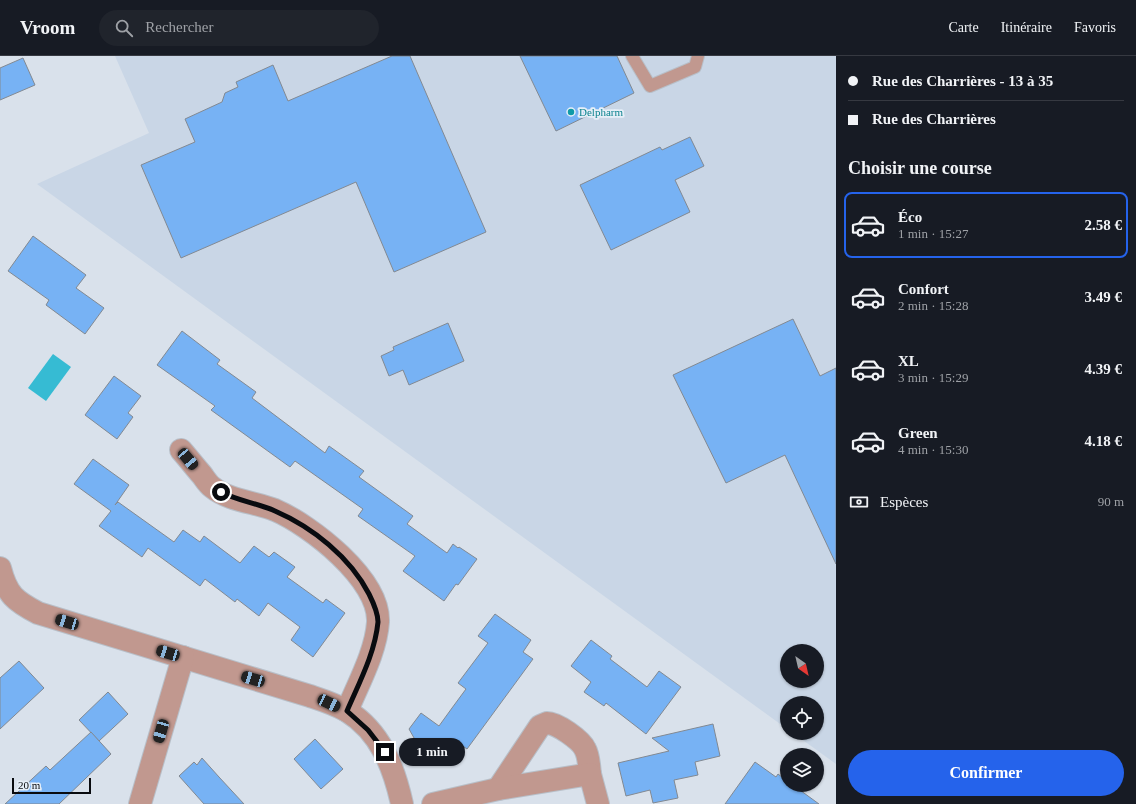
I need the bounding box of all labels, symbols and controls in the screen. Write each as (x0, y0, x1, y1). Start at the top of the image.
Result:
search box (99, 10, 379, 46)
text: Vroom (20, 17, 75, 38)
icon: search (113, 17, 135, 39)
text: Rechercher (145, 19, 214, 35)
text: Carte (948, 20, 979, 35)
text: Itinéraire (1001, 20, 1052, 35)
text: Favoris (1074, 20, 1116, 35)
text: Rue des Charrières - 13 à 35 (872, 73, 1053, 89)
place label: Delpharm (579, 106, 623, 118)
marker: Delpharm (566, 107, 576, 117)
text: Rue des Charrières (872, 111, 996, 127)
text: Choisir une course (848, 158, 992, 178)
icon: car (850, 207, 886, 243)
text: Éco (898, 209, 922, 225)
text: 2.58 € (1085, 217, 1122, 233)
text: 1 min · 15:27 (898, 226, 968, 241)
icon: car (850, 279, 886, 315)
text: Confort (898, 281, 949, 297)
text: 3.49 € (1085, 289, 1122, 305)
text: 2 min · 15:28 (898, 298, 968, 313)
icon: car (850, 351, 886, 387)
text: XL (898, 353, 919, 369)
text: 4.39 € (1085, 361, 1122, 377)
text: 3 min · 15:29 (898, 370, 968, 385)
icon: car (850, 423, 886, 459)
text: Green (898, 425, 938, 441)
text: 4.18 € (1085, 433, 1122, 449)
text: 4 min · 15:30 (898, 442, 968, 457)
car (176, 446, 200, 472)
route start (212, 483, 230, 501)
icon: cash (848, 491, 870, 513)
text: Espèces (880, 494, 928, 510)
text: 90 m (1098, 494, 1124, 509)
car (54, 613, 80, 631)
car (155, 644, 181, 662)
north arrow (780, 644, 824, 688)
map controls (780, 644, 824, 792)
car (240, 670, 266, 688)
car (316, 692, 342, 714)
button: locate (780, 696, 824, 740)
car (152, 718, 170, 744)
callout: 1 min (399, 738, 465, 766)
route end (376, 743, 394, 761)
text: 1 min (416, 744, 448, 759)
button: layers (780, 748, 824, 792)
button: Confirmer (848, 750, 1124, 796)
scale bar (12, 776, 91, 795)
text: 20 m (18, 779, 40, 791)

